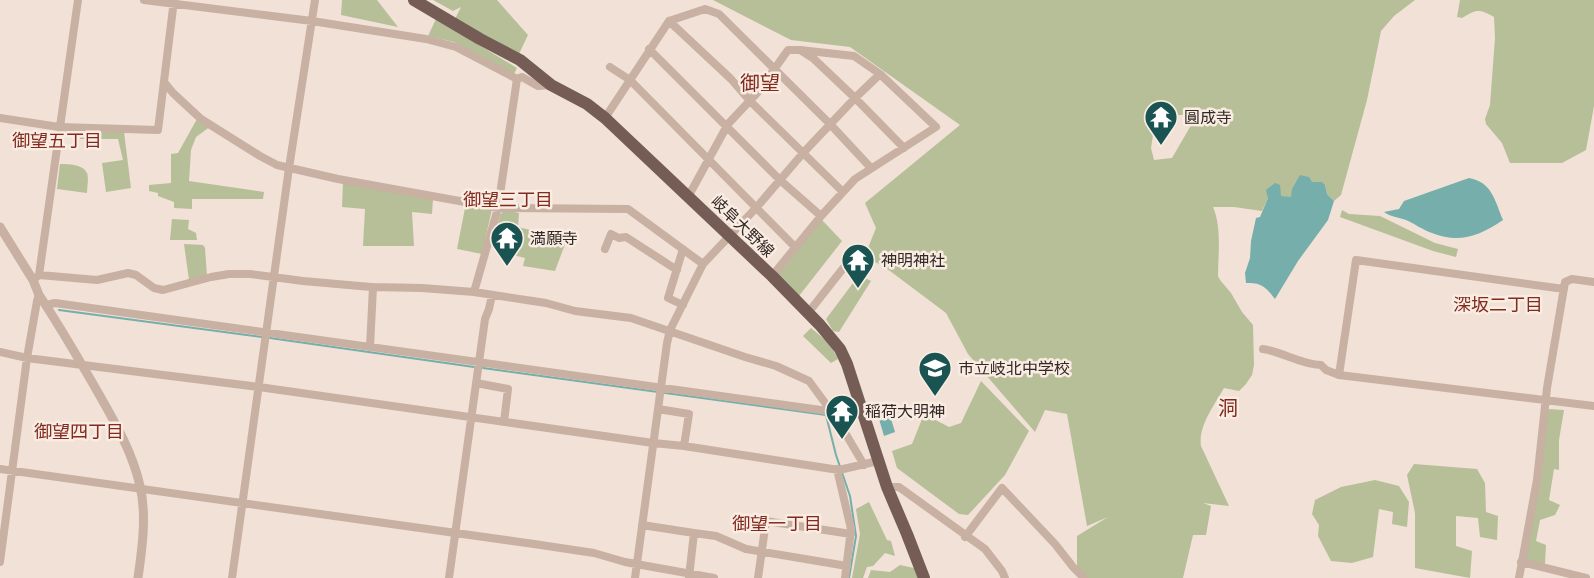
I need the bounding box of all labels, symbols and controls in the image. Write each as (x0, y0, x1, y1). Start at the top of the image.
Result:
district label: 御望 (740, 71, 780, 95)
temple icon: 圓成寺 (1143, 99, 1179, 146)
place label: 圓成寺 (1184, 108, 1232, 127)
district label: 御望五丁目 (12, 130, 102, 151)
district label: 御望三丁目 (463, 189, 553, 210)
street label: 岐阜大野線 (707, 192, 778, 261)
temple icon: 満願寺 (489, 220, 525, 267)
place label: 満願寺 (530, 229, 578, 248)
temple icon: 神明神社 (840, 242, 876, 289)
place label: 神明神社 (881, 251, 945, 270)
district label: 深坂二丁目 (1453, 294, 1543, 315)
school or university icon: 市立岐北中学校 (917, 350, 953, 397)
place label: 市立岐北中学校 (958, 359, 1070, 378)
temple icon: 稲荷大明神 (824, 393, 860, 440)
district label: 洞 (1218, 396, 1238, 420)
place label: 稲荷大明神 (865, 402, 945, 421)
district label: 御望四丁目 (34, 421, 124, 442)
district label: 御望一丁目 (732, 513, 822, 534)

